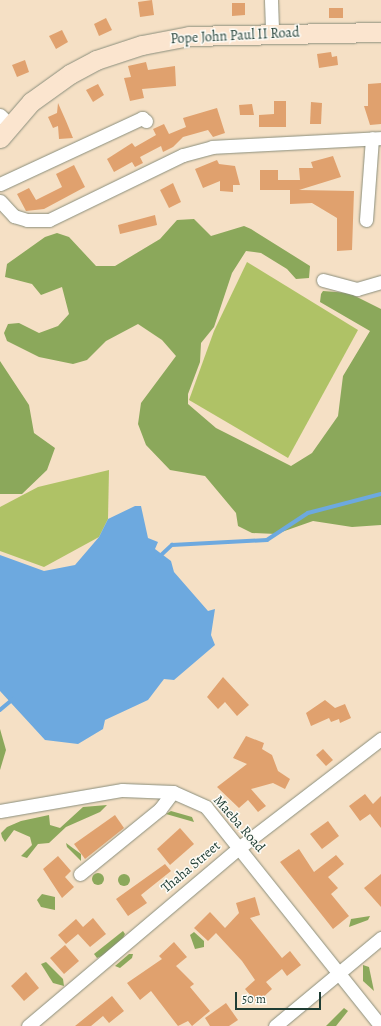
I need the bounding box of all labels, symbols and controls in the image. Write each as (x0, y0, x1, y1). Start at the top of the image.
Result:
street label: Pope John Paul II Road (170, 24, 300, 48)
street label: Maeba Road (210, 792, 268, 856)
street label: Thaha Street (158, 838, 224, 896)
scale bar (237, 984, 323, 1010)
text: 50 m (242, 991, 266, 1007)

